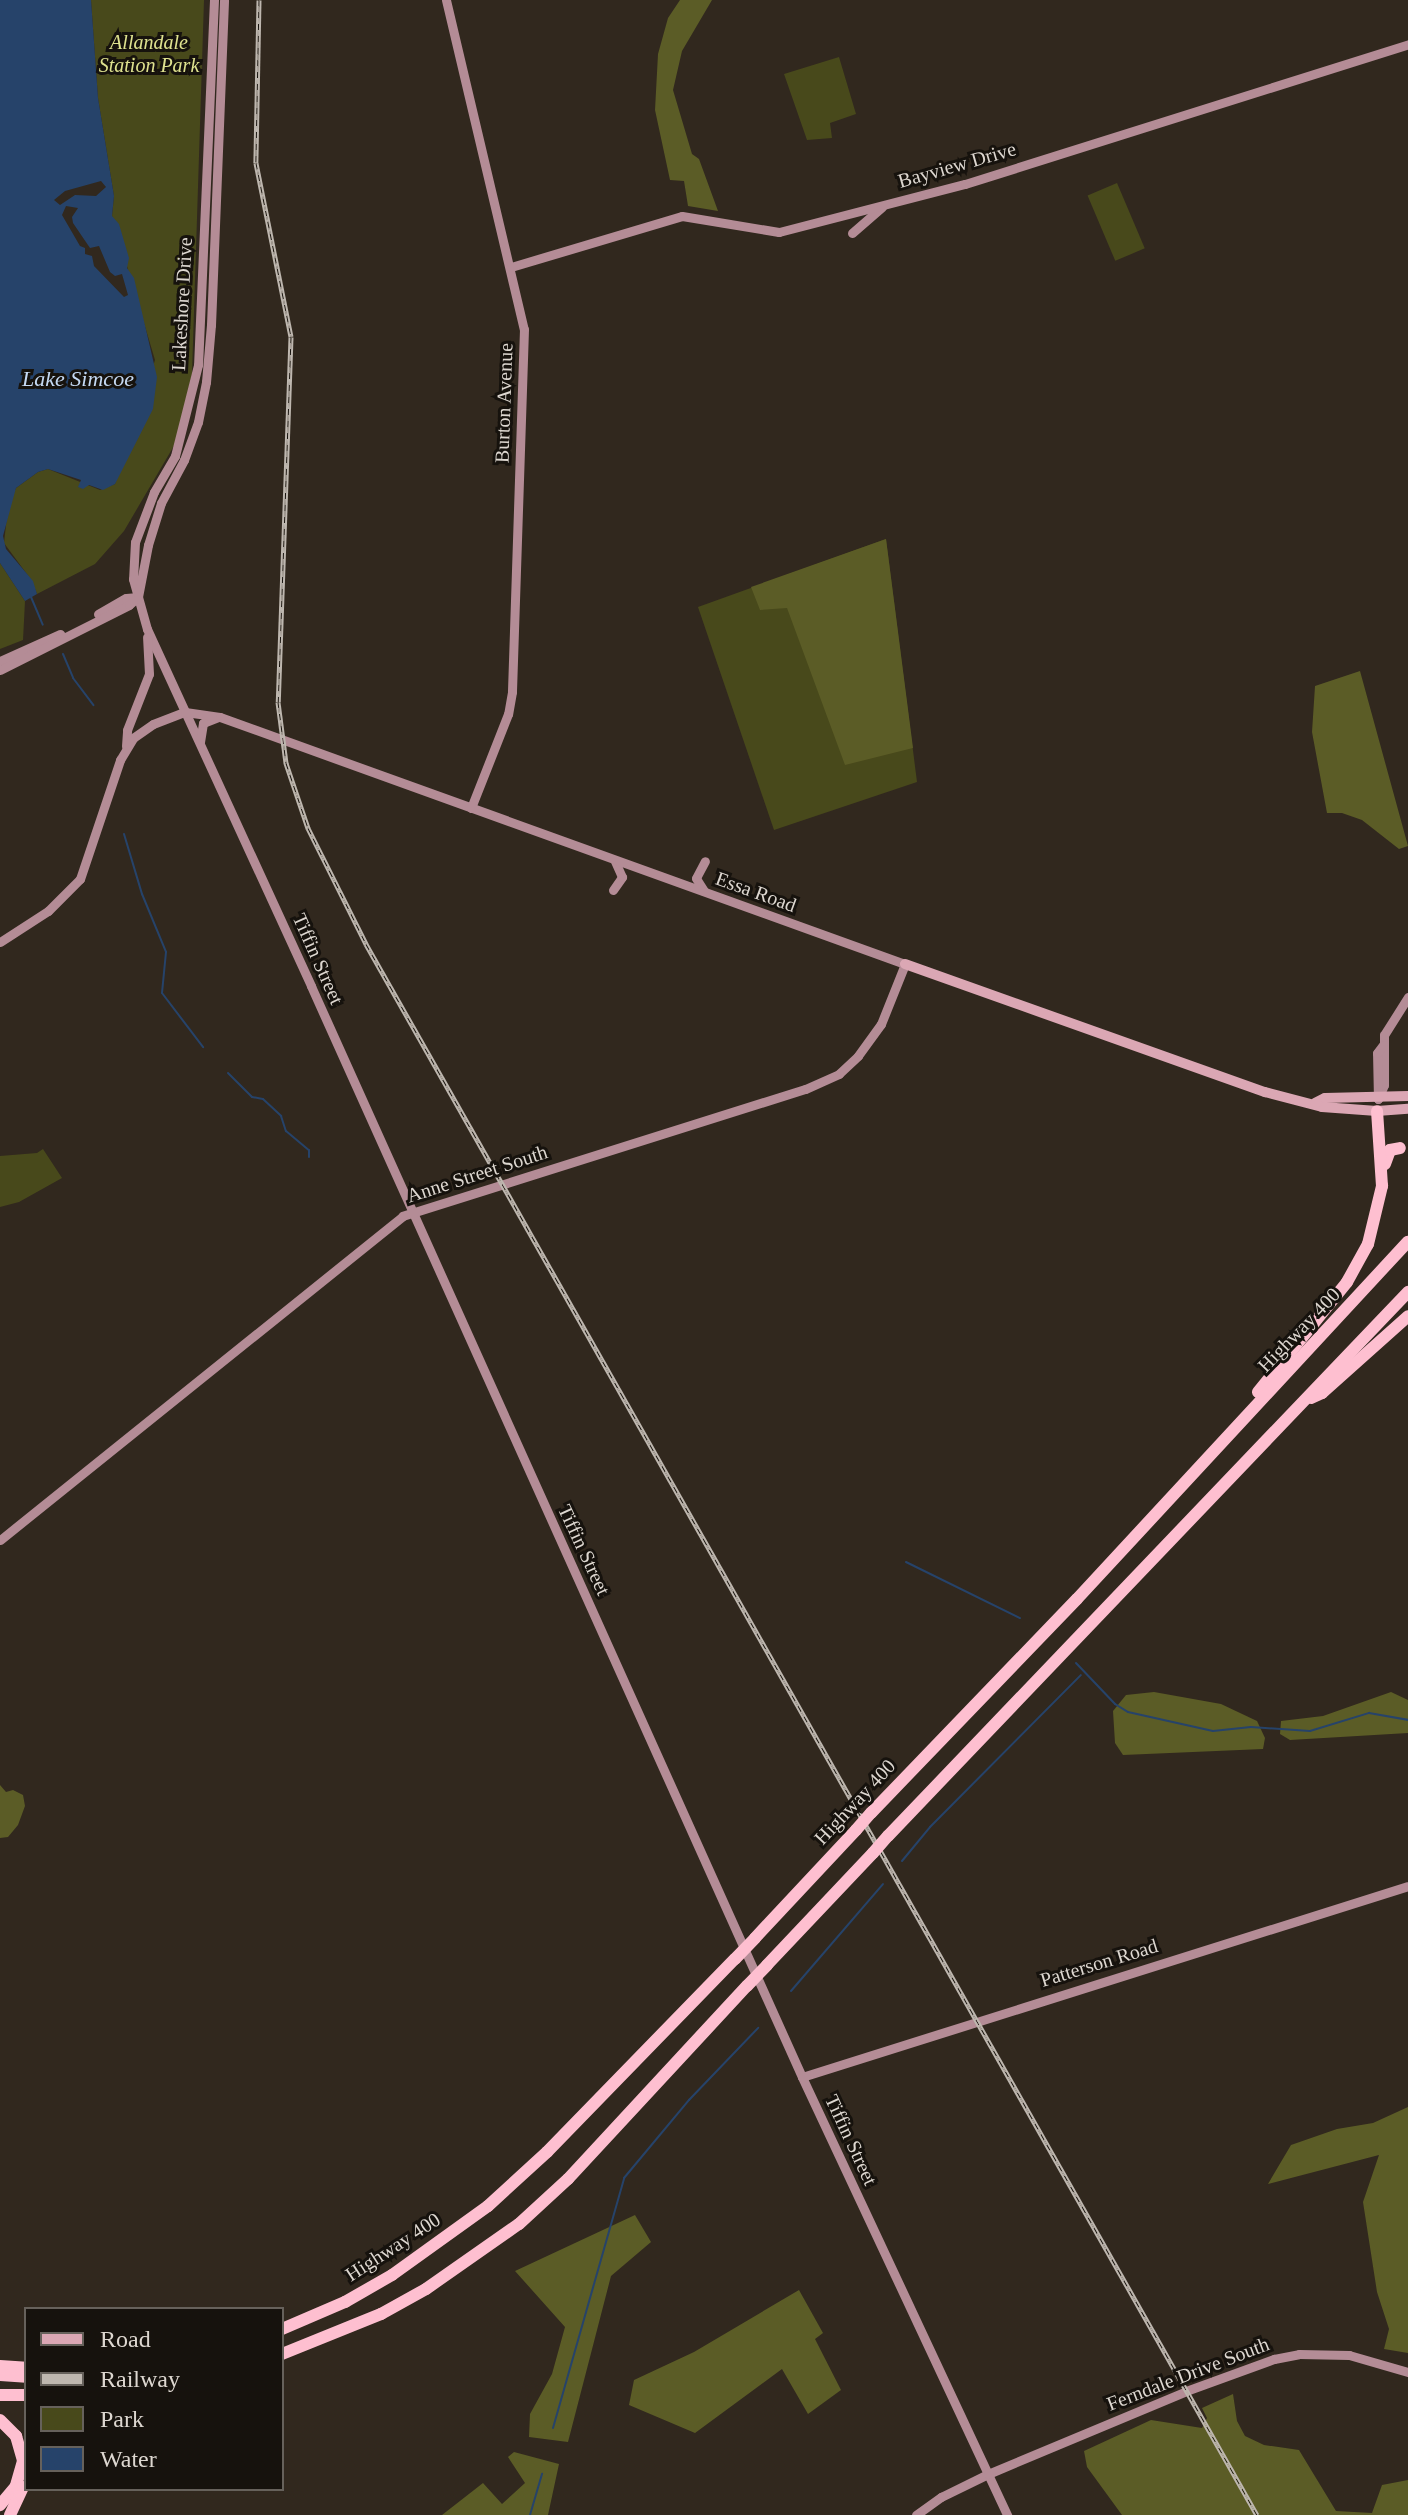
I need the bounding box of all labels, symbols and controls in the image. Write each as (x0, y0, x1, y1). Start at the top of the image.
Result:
park label: Allandale Station Park (99, 31, 199, 78)
street label: Bayview Drive (895, 137, 1019, 193)
street label: Lakeshore Drive (167, 237, 197, 371)
street label: Burton Avenue (490, 342, 518, 464)
water label: Lake Simcoe (22, 366, 134, 392)
street label: Essa Road (712, 866, 800, 918)
street label: Tiffin Street (287, 910, 349, 1008)
street label: Anne Street South (404, 1140, 550, 1208)
street label: Highway 400 (1253, 1283, 1345, 1377)
street label: Tiffin Street (553, 1501, 615, 1599)
street label: Highway 400 (809, 1754, 901, 1850)
street label: Patterson Road (1037, 1934, 1161, 1992)
street label: Tiffin Street (820, 2091, 882, 2189)
street label: Highway 400 (341, 2207, 445, 2287)
legend (24, 2307, 284, 2491)
text: Road (100, 2326, 151, 2352)
street label: Ferndale Drive South (1103, 2332, 1273, 2416)
text: Railway (100, 2366, 180, 2392)
text: Park (100, 2406, 144, 2432)
text: Water (100, 2446, 157, 2472)

